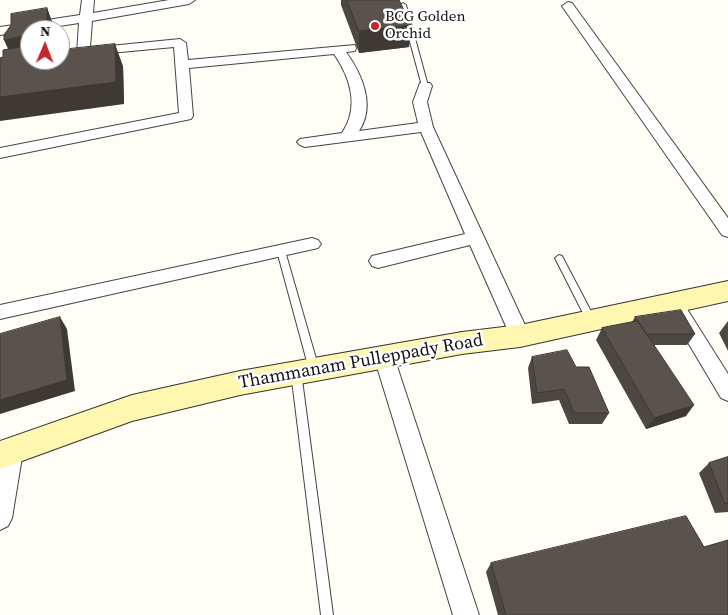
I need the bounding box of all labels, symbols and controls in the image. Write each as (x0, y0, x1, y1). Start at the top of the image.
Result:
place label: BCG Golden Orchid (385, 8, 466, 43)
north arrow (20, 20, 70, 70)
marker: BCG Golden Orchid (369, 20, 381, 32)
text: N (40, 21, 51, 41)
street label: Thammanam Pulleppady Road (237, 330, 485, 394)

